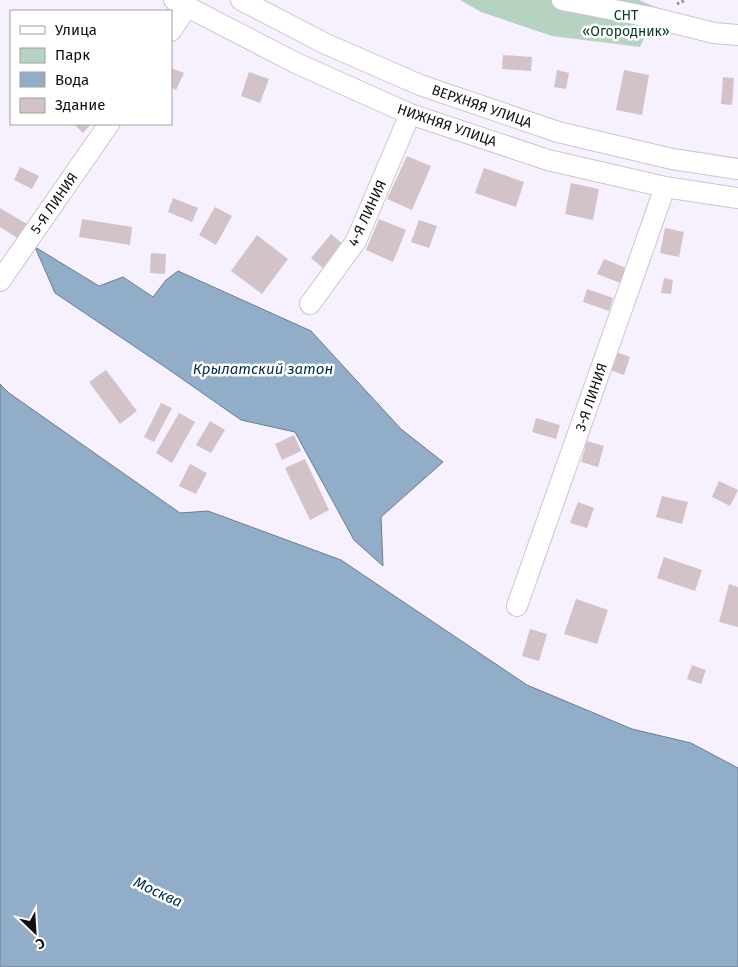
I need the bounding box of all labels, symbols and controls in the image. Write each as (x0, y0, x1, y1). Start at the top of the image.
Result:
park label: СНТ «Огородник» (582, 7, 670, 40)
legend (10, 10, 172, 125)
text: Улица (55, 21, 97, 39)
text: Парк (55, 46, 90, 64)
text: Вода (55, 71, 89, 89)
street label: ВЕРХНЯЯ УЛИЦА (430, 81, 534, 132)
text: Здание (55, 96, 105, 114)
street label: НИЖНЯЯ УЛИЦА (395, 100, 499, 150)
street label: 5-Я ЛИНИЯ (27, 169, 82, 237)
street label: 4-Я ЛИНИЯ (345, 177, 390, 249)
water label: Крылатский затон (193, 360, 333, 378)
street label: 3-Я ЛИНИЯ (572, 361, 611, 433)
water label: Москва (131, 873, 185, 911)
north arrow (10, 907, 60, 957)
text: С (33, 934, 48, 953)

